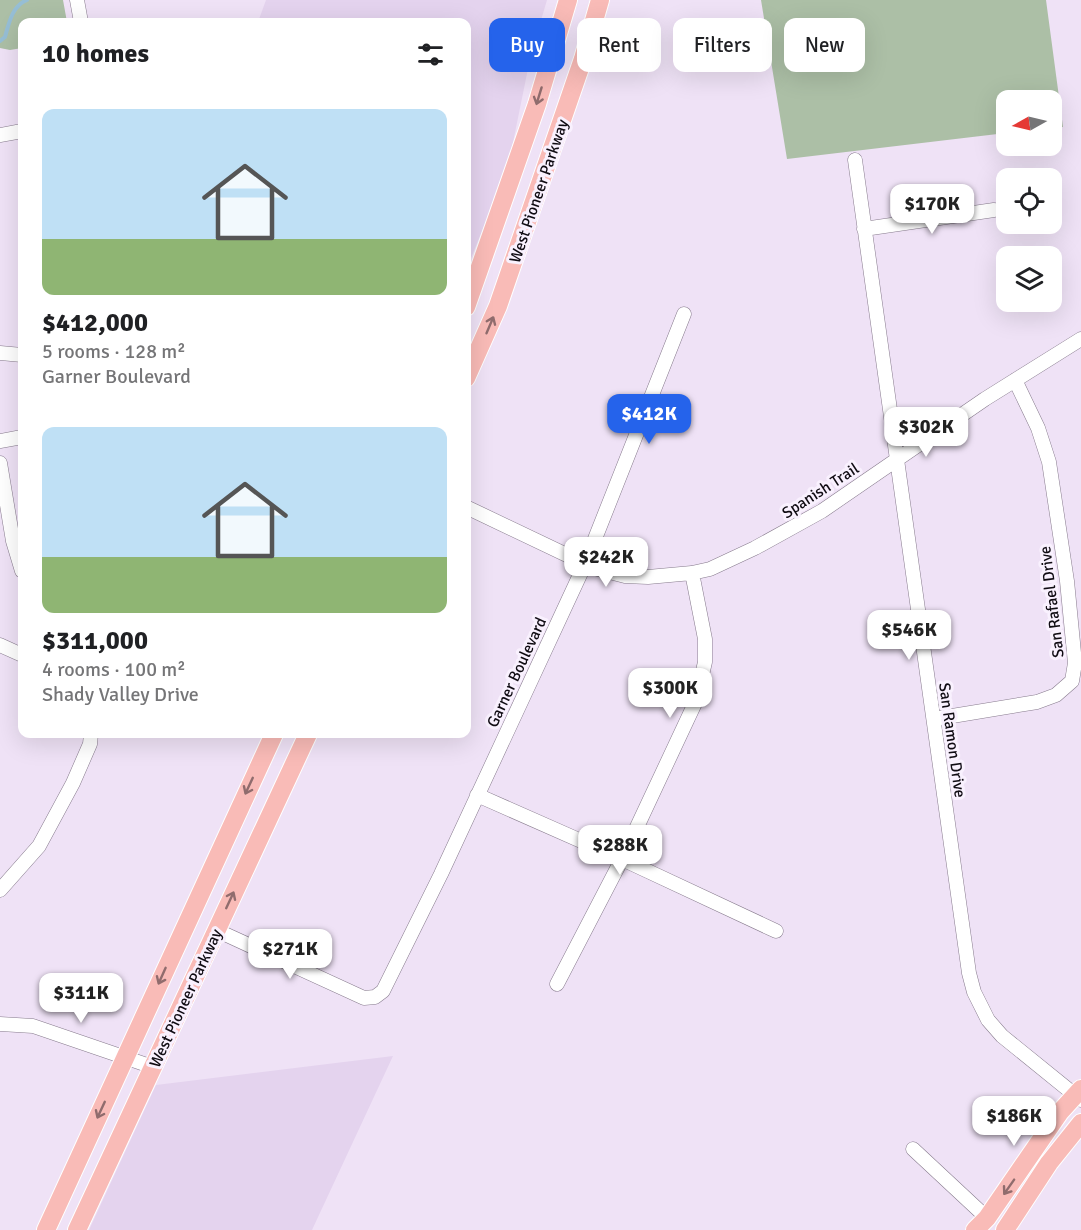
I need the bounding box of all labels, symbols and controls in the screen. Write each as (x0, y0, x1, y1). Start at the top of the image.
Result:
chip: Buy (489, 18, 565, 72)
chip: Rent (577, 18, 661, 72)
chip: Filters (673, 18, 772, 72)
chip: New (784, 18, 865, 72)
text: 10 homes (42, 38, 149, 70)
icon: filters (414, 38, 447, 71)
one-way arrow (533, 86, 544, 105)
north arrow (996, 90, 1062, 156)
map controls (996, 90, 1062, 312)
street label: West Pioneer Parkway (505, 116, 573, 266)
icon: home (191, 148, 299, 256)
button: locate (996, 168, 1062, 234)
pin: $170K (890, 184, 974, 235)
text: $170K (904, 191, 960, 216)
button: layers (996, 246, 1062, 312)
text: $412,000 (42, 307, 148, 339)
one-way arrow (484, 316, 496, 334)
text: 5 rooms · 128 m² (42, 339, 186, 364)
text: Garner Boulevard (42, 364, 191, 389)
pin: $412K (607, 394, 691, 445)
text: $412K (621, 401, 677, 426)
pin: $302K (884, 407, 968, 458)
text: $302K (898, 414, 954, 439)
street label: Spanish Trail (778, 458, 863, 523)
icon: home (191, 466, 299, 574)
pin: $242K (564, 537, 648, 588)
text: $242K (578, 544, 634, 569)
street label: San Rafael Drive (1035, 545, 1069, 659)
pin: $546K (867, 610, 951, 661)
street label: Garner Boulevard (483, 614, 551, 731)
text: $546K (881, 617, 937, 642)
text: $311,000 (42, 625, 148, 657)
text: 4 rooms · 100 m² (42, 657, 186, 682)
pin: $300K (628, 668, 712, 719)
text: $300K (642, 675, 698, 700)
street label: San Ramon Drive (934, 681, 970, 799)
text: Shady Valley Drive (42, 682, 199, 707)
one-way arrow (243, 777, 255, 795)
pin: $288K (578, 825, 662, 876)
text: $288K (592, 832, 648, 857)
one-way arrow (225, 891, 237, 909)
street label: West Pioneer Parkway (145, 926, 227, 1071)
pin: $271K (248, 929, 332, 980)
text: $271K (262, 936, 318, 961)
one-way arrow (156, 966, 167, 984)
pin: $311K (39, 973, 123, 1024)
text: $311K (53, 980, 109, 1005)
pin: $186K (972, 1096, 1056, 1147)
one-way arrow (95, 1101, 107, 1119)
text: $186K (986, 1103, 1042, 1128)
one-way arrow (1003, 1178, 1015, 1194)

